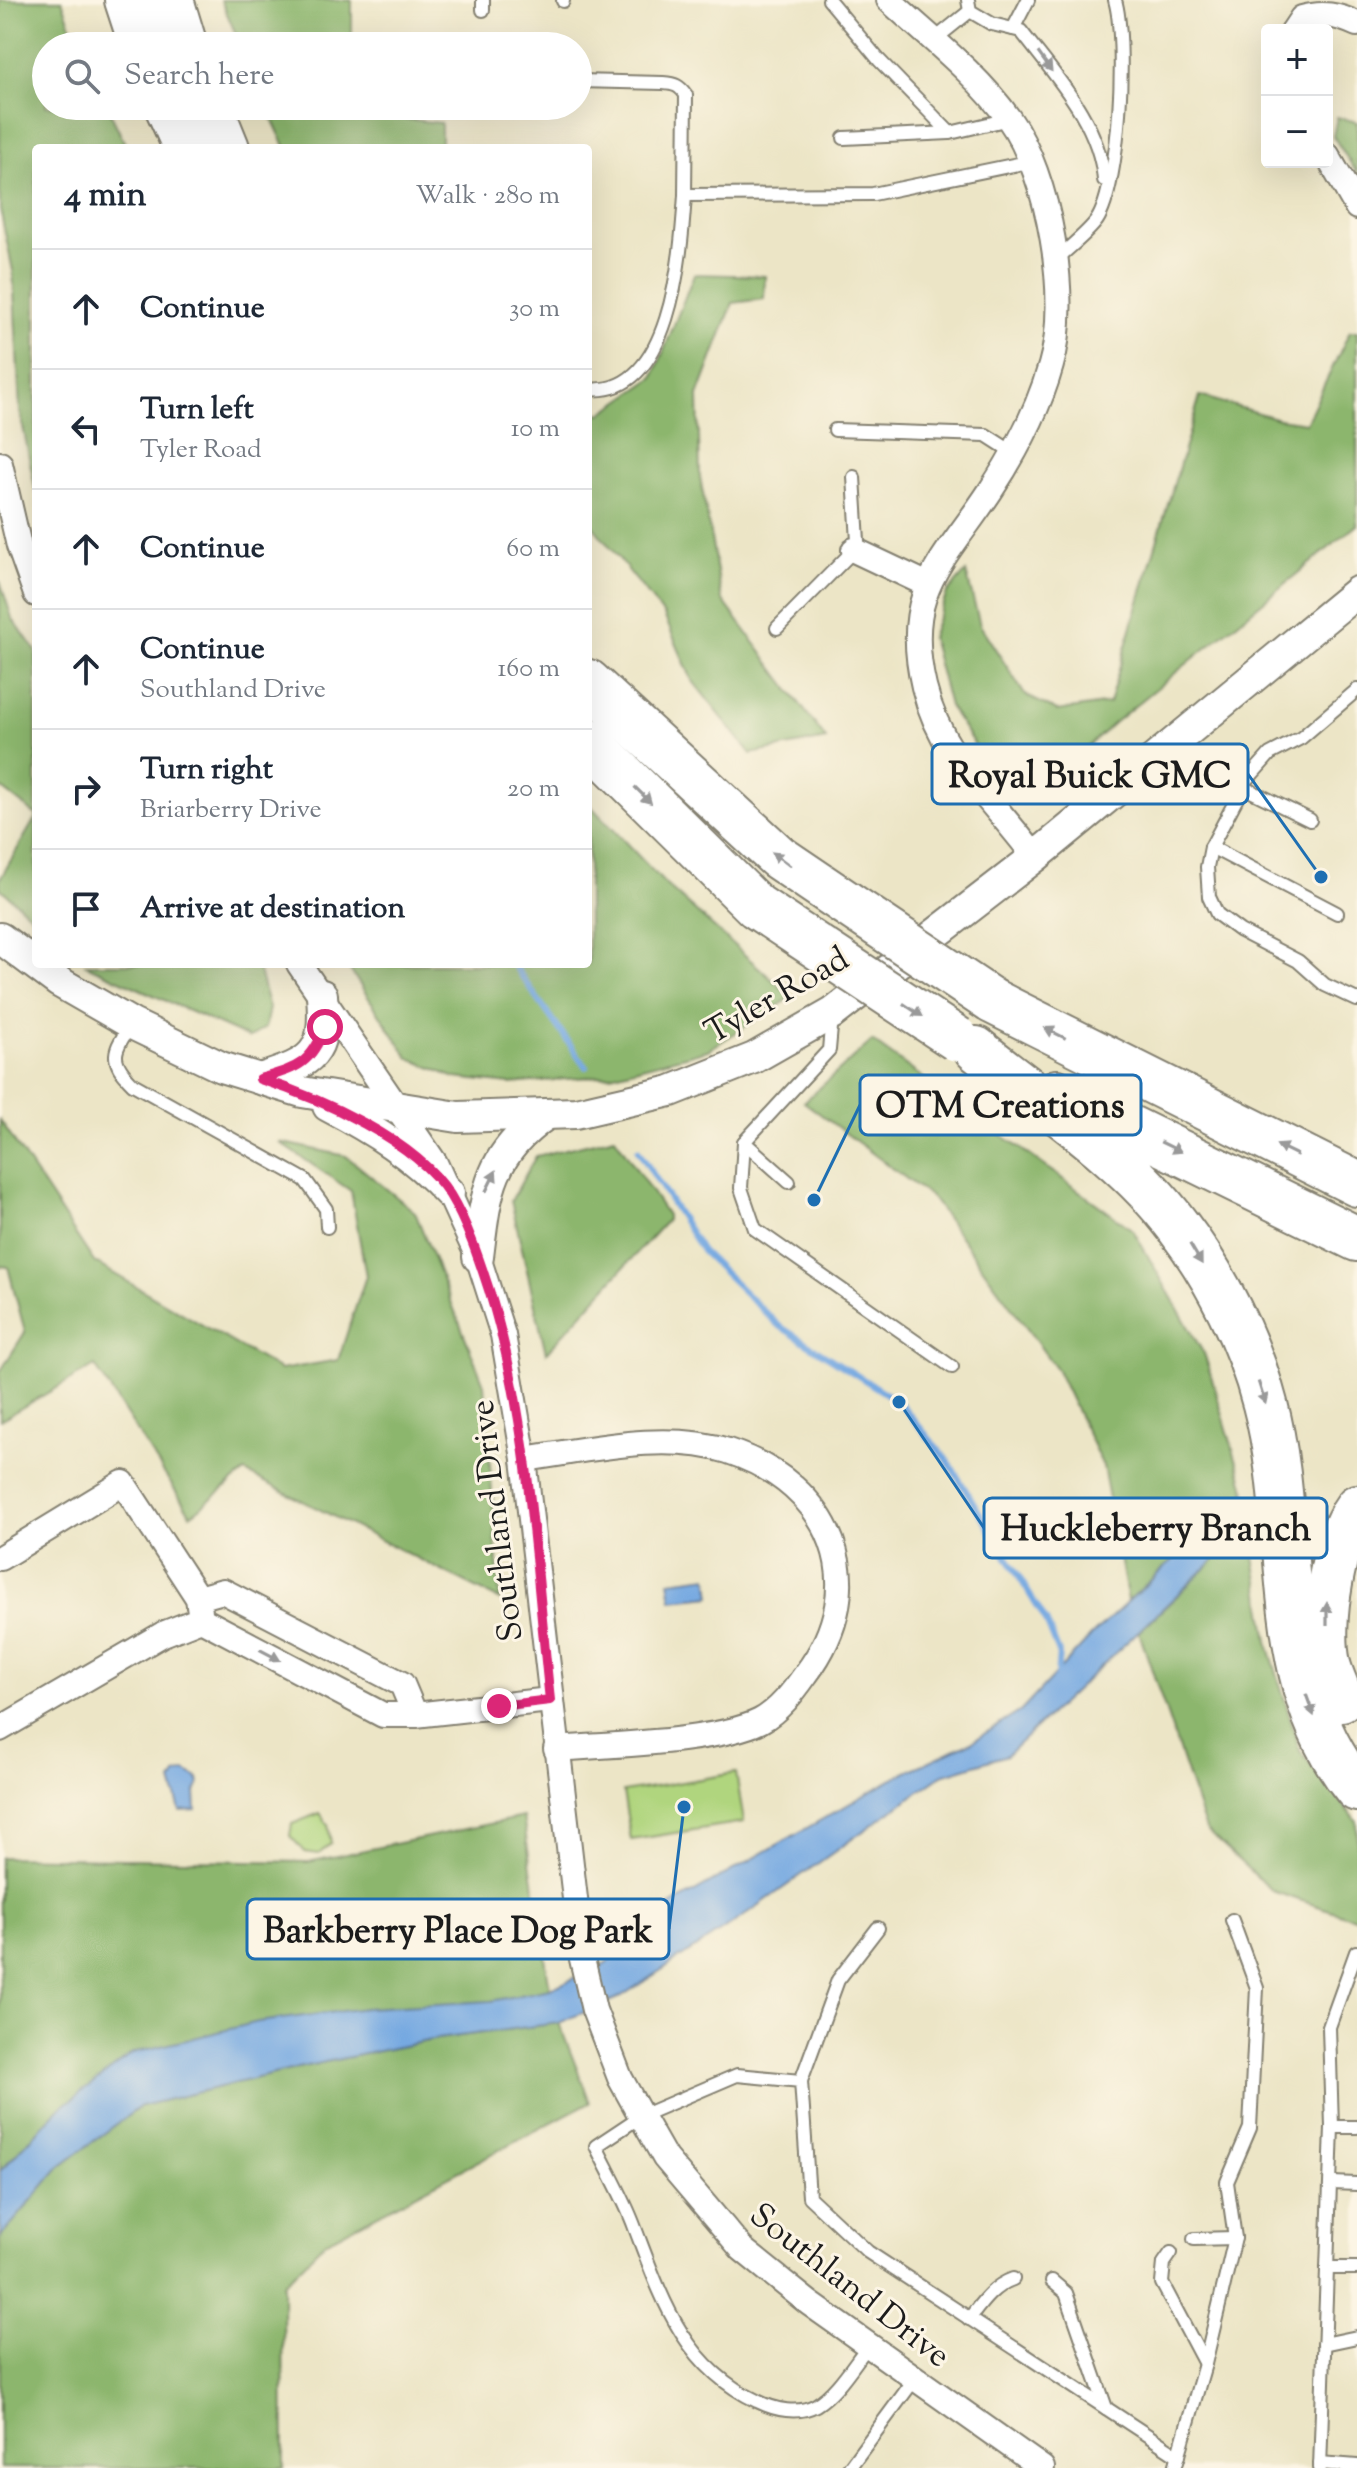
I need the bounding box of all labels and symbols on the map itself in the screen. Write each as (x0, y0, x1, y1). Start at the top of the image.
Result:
one-way arrow (1036, 52, 1052, 72)
callout: Royal Buick GMC (932, 744, 1248, 804)
text: Royal Buick GMC (948, 752, 1232, 804)
one-way arrow (633, 785, 652, 804)
one-way arrow (771, 851, 791, 867)
street label: Tyler Road (697, 936, 859, 1058)
one-way arrow (902, 1002, 923, 1017)
route start (307, 1009, 343, 1045)
one-way arrow (1043, 1027, 1066, 1040)
callout: OTM Creations (860, 1075, 1141, 1135)
text: OTM Creations (875, 1082, 1125, 1134)
one-way arrow (1160, 1141, 1183, 1154)
one-way arrow (1276, 1143, 1299, 1156)
one-way arrow (484, 1169, 498, 1192)
one-way arrow (1188, 1243, 1202, 1265)
one-way arrow (1256, 1382, 1268, 1406)
street label: Southland Drive (459, 1397, 538, 1644)
callout: Huckleberry Branch (984, 1498, 1327, 1558)
text: Huckleberry Branch (1000, 1505, 1312, 1557)
one-way arrow (1321, 1601, 1333, 1626)
one-way arrow (259, 1649, 282, 1662)
route end (481, 1688, 517, 1724)
one-way arrow (1305, 1693, 1317, 1717)
callout: Barkberry Place Dog Park (247, 1899, 669, 1959)
text: Barkberry Place Dog Park (263, 1907, 653, 1959)
street label: Southland Drive (738, 2193, 960, 2381)

